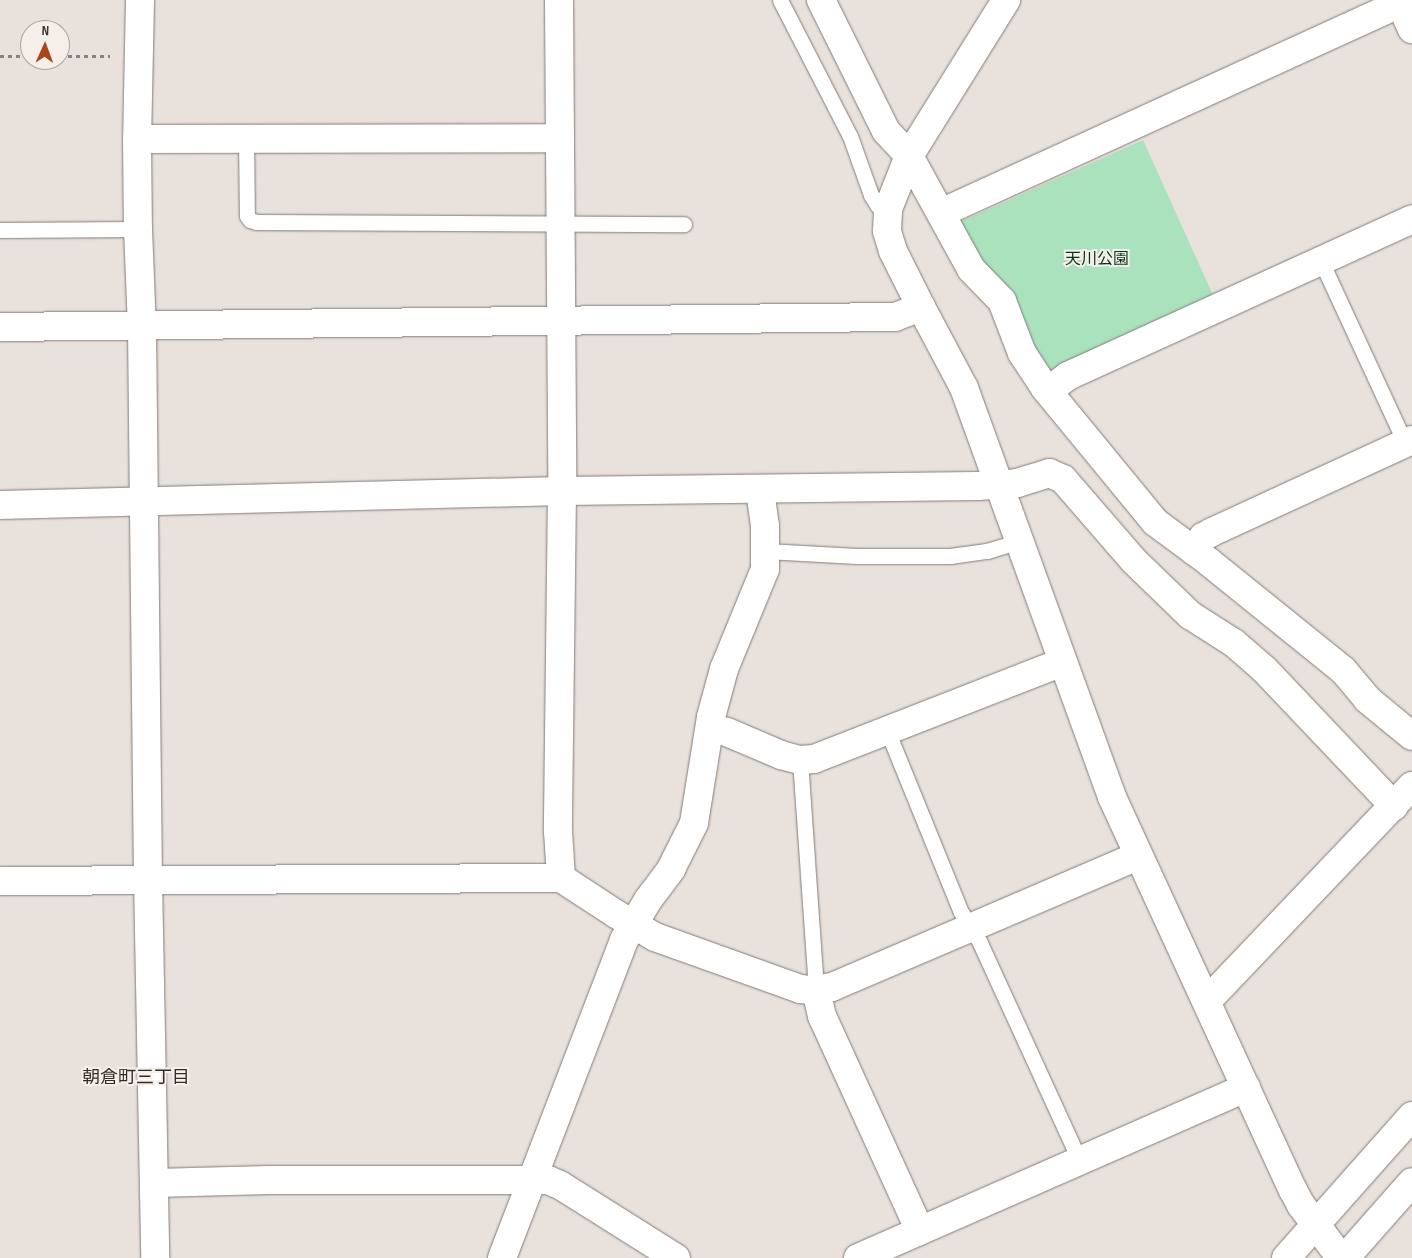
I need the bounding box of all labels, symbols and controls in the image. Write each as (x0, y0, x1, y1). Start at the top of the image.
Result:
north arrow (20, 20, 70, 70)
text: N (41, 22, 50, 39)
park label: 天川公園 (1065, 250, 1129, 270)
district label: 朝倉町三丁目 (82, 1067, 190, 1089)

